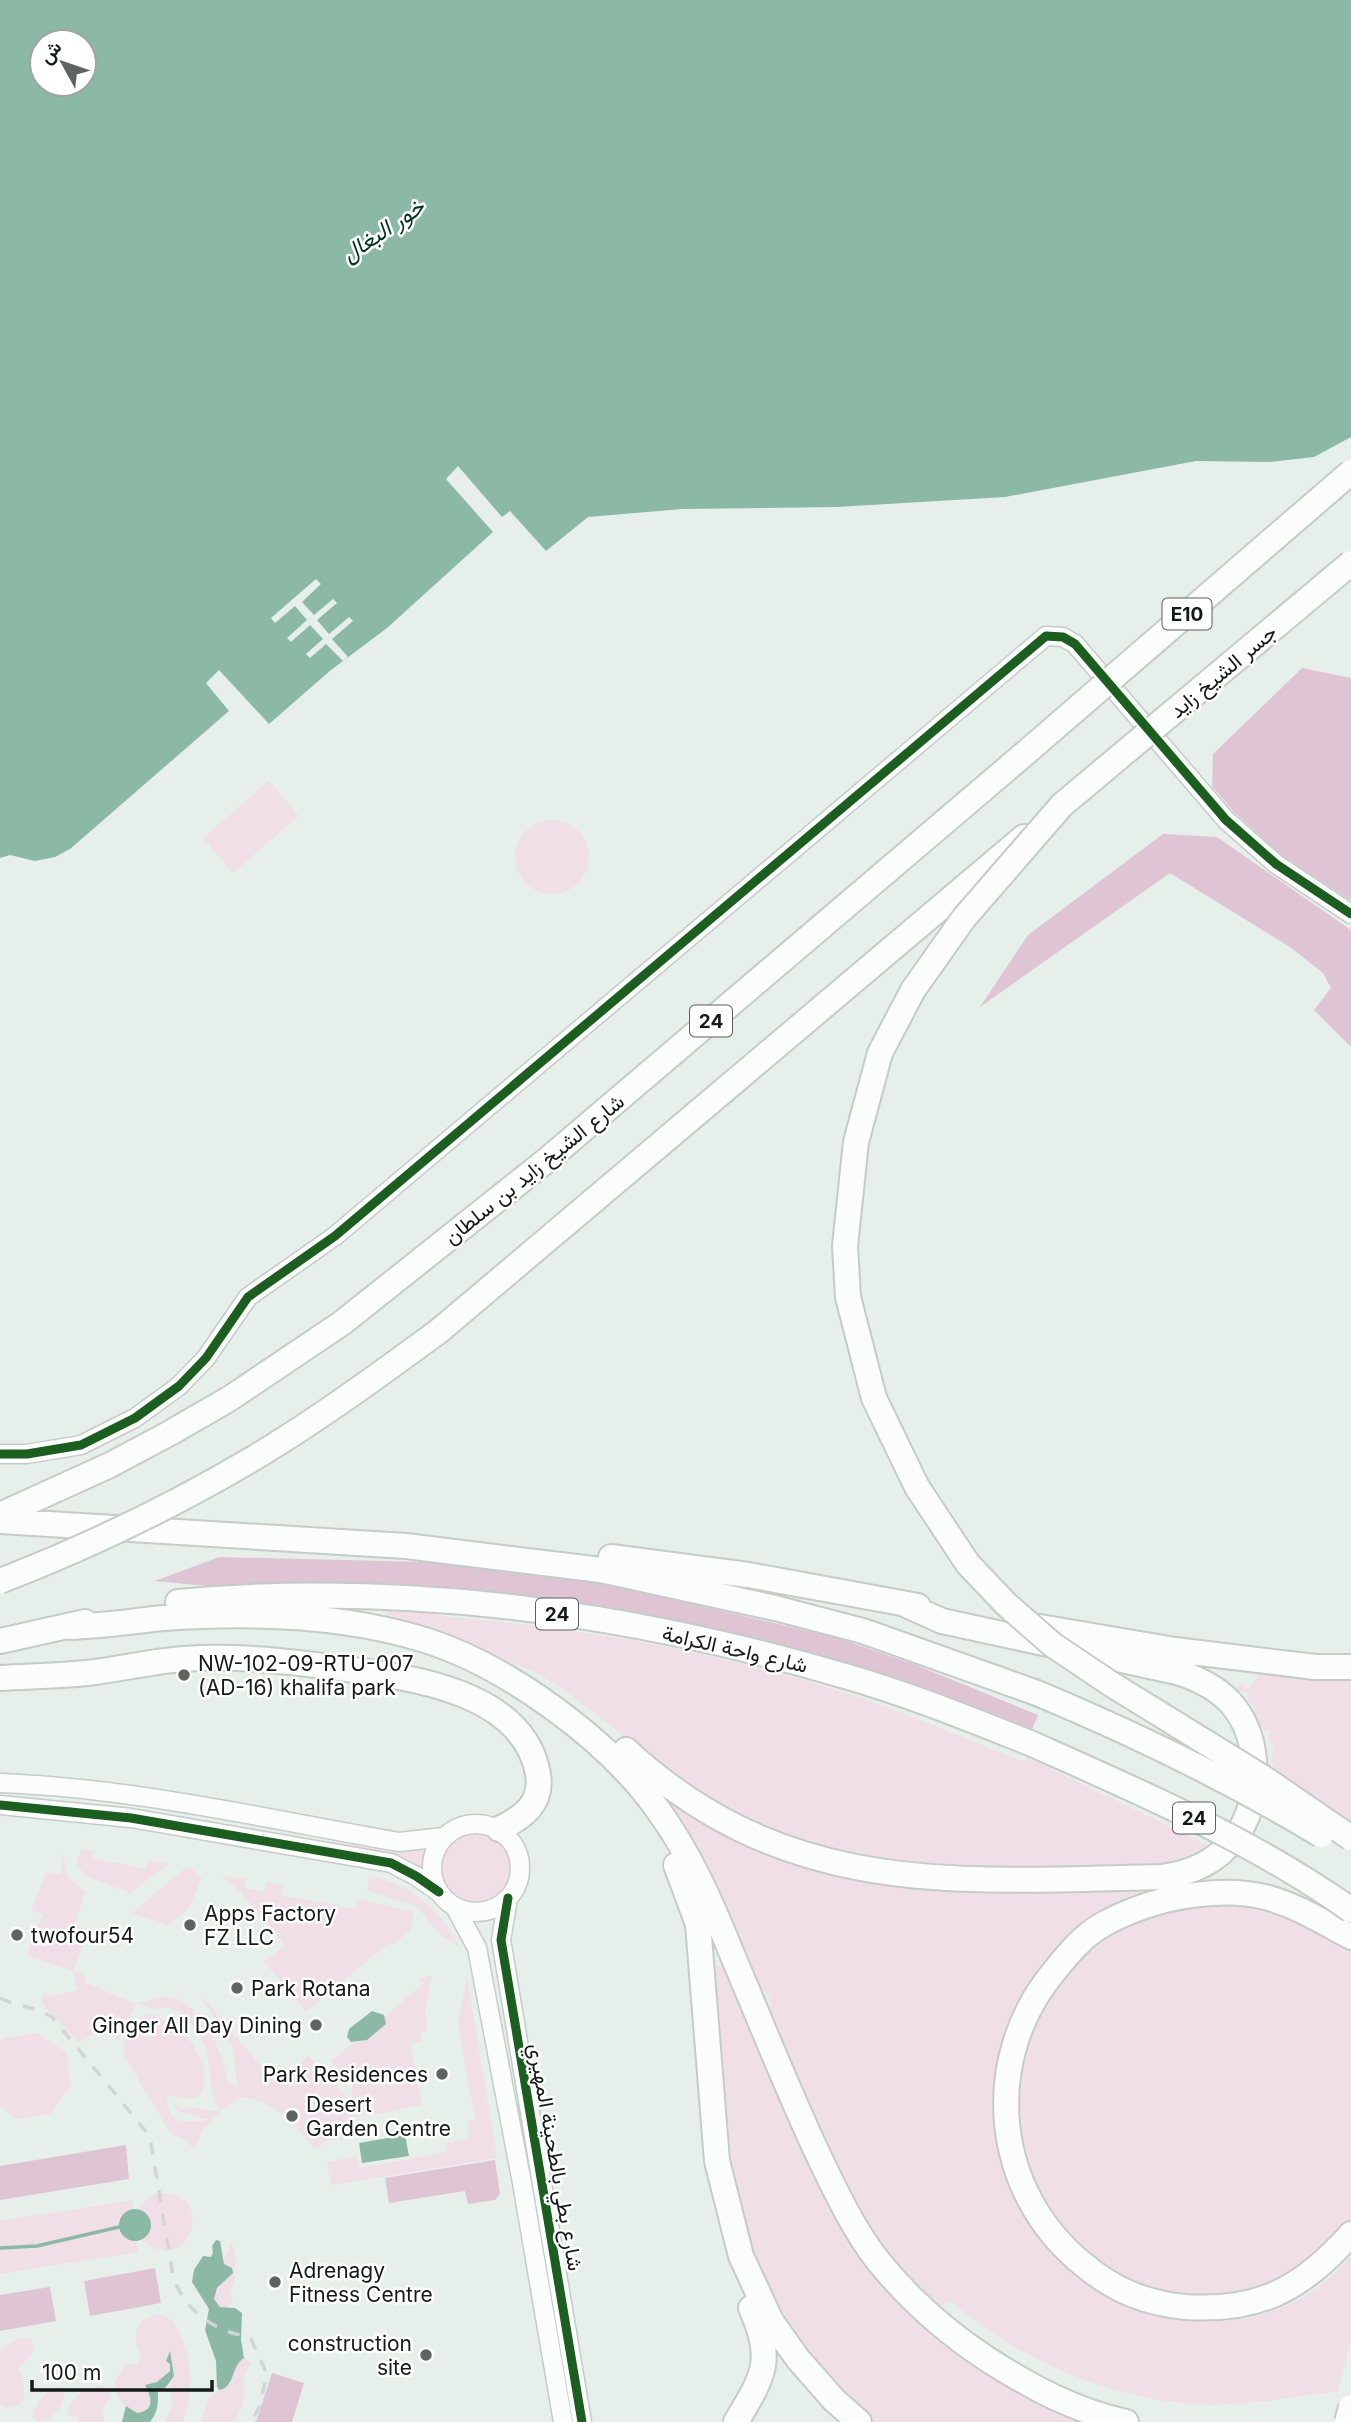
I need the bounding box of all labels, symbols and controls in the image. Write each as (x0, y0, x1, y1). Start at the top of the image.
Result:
north arrow (28, 28, 98, 98)
text: ش (34, 36, 67, 69)
water label: خور البغال (336, 192, 431, 269)
road number: E10 (1162, 598, 1212, 629)
street label: جسر الشيخ زايد (1164, 619, 1283, 725)
road number: 24 (690, 1006, 732, 1036)
street label: شارع الشيخ زايد بن سلطان (439, 1089, 630, 1251)
road number: 24 (536, 1598, 578, 1630)
street label: شارع واحة الكرامة (659, 1620, 810, 1680)
place label: NW-102-09-RTU-007 (AD-16) khalifa park (198, 1651, 414, 1700)
marker: NW-102-09-RTU-007 (AD-16) khalifa park (176, 1667, 192, 1683)
road number: 24 (1173, 1802, 1215, 1834)
place label: Apps Factory FZ LLC (204, 1901, 336, 1950)
marker: Apps Factory FZ LLC (182, 1917, 198, 1933)
place label: twofour54 (31, 1923, 134, 1948)
marker: twofour54 (9, 1927, 25, 1943)
place label: Park Rotana (251, 1976, 371, 2001)
marker: Park Rotana (229, 1980, 245, 1996)
place label: Ginger All Day Dining (92, 2013, 302, 2038)
marker: Ginger All Day Dining (308, 2017, 324, 2033)
street label: شارع بطي بالطحينة المهيري (519, 2041, 588, 2274)
place label: Park Residences (263, 2062, 428, 2087)
marker: Park Residences (434, 2066, 450, 2082)
place label: Desert Garden Centre (306, 2092, 451, 2141)
marker: Desert Garden Centre (284, 2108, 300, 2124)
place label: Adrenagy Fitness Centre (289, 2258, 433, 2307)
marker: Adrenagy Fitness Centre (267, 2274, 283, 2290)
place label: construction site (288, 2331, 412, 2380)
marker: construction site (418, 2347, 434, 2363)
scale bar (32, 2348, 212, 2392)
text: 100 m (42, 2360, 101, 2385)

